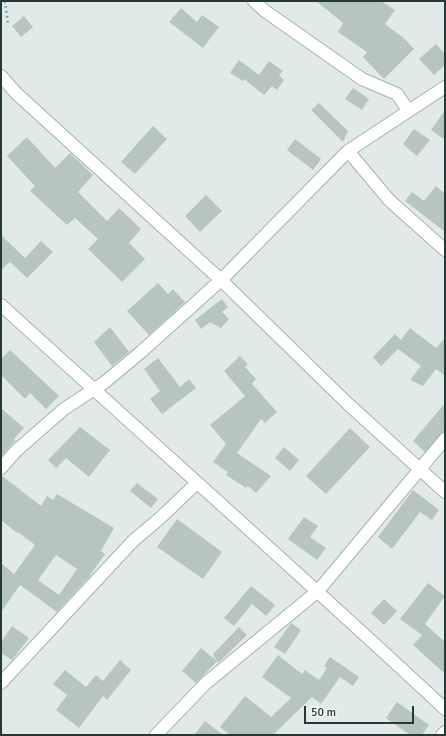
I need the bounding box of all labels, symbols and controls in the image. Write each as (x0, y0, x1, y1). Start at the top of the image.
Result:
scale bar (306, 698, 416, 724)
text: 50 m (311, 705, 336, 720)

